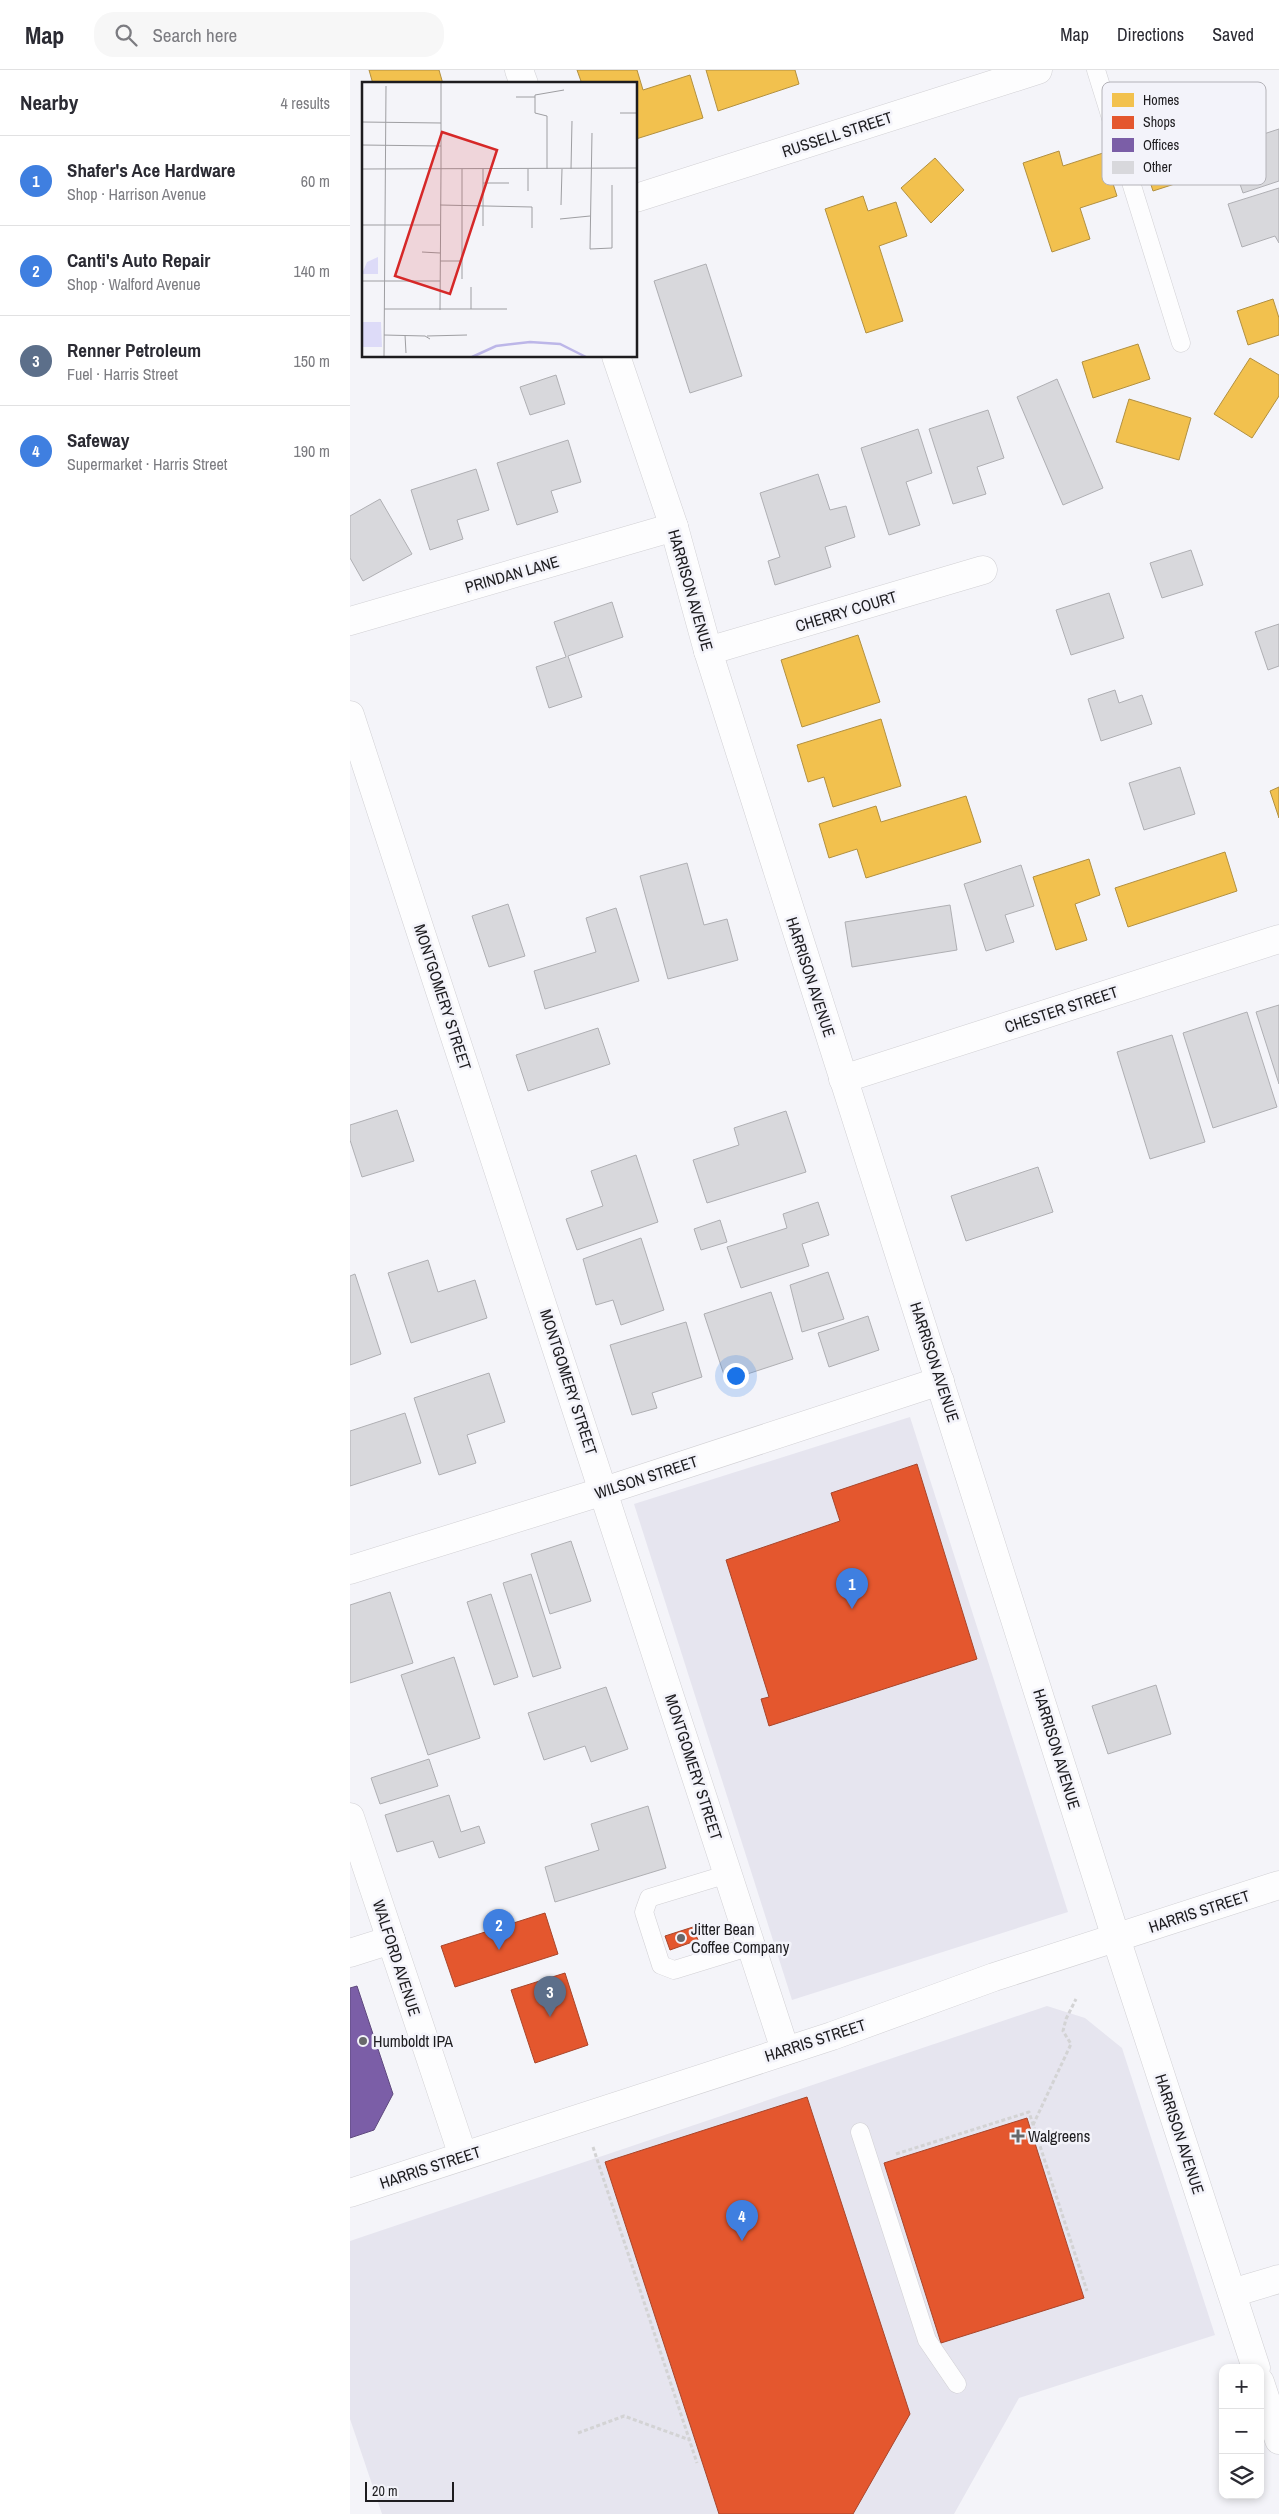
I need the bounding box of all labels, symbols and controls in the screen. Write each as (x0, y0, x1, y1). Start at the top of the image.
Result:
search box (94, 12, 444, 57)
text: Map (25, 19, 64, 51)
icon: search (112, 21, 140, 49)
text: Search here (152, 22, 237, 48)
text: Map (1060, 22, 1089, 47)
text: Directions (1117, 22, 1184, 47)
text: Saved (1212, 22, 1254, 47)
inset map (362, 82, 638, 358)
legend (1102, 82, 1266, 185)
text: Nearby (20, 88, 78, 117)
text: Homes (1143, 91, 1180, 109)
text: 4 results (280, 92, 330, 114)
street label: RUSSELL STREET (779, 106, 895, 162)
text: Shops (1143, 113, 1176, 131)
text: Offices (1143, 136, 1179, 154)
text: Shafer's Ace Hardware (67, 157, 236, 183)
text: Other (1143, 158, 1172, 176)
text: 1 (32, 170, 40, 192)
text: 60 m (301, 170, 330, 192)
text: Shop · Harrison Avenue (67, 183, 206, 205)
text: Canti's Auto Repair (67, 247, 210, 273)
text: 2 (32, 260, 40, 282)
text: 140 m (294, 260, 330, 282)
text: Shop · Walford Avenue (67, 273, 201, 295)
text: Renner Petroleum (67, 337, 201, 363)
text: 3 (32, 350, 40, 372)
text: 150 m (294, 350, 330, 372)
text: Fuel · Harris Street (67, 363, 178, 385)
text: Safeway (67, 427, 129, 453)
text: 4 (32, 440, 40, 462)
text: 190 m (294, 440, 330, 462)
text: Supermarket · Harris Street (67, 453, 227, 475)
street label: HARRISON AVENUE (663, 527, 719, 653)
street label: PRINDAN LANE (462, 550, 562, 598)
street label: CHERRY COURT (793, 585, 899, 637)
street label: HARRISON AVENUE (781, 914, 841, 1040)
street label: MONTGOMERY STREET (409, 921, 477, 1073)
street label: CHESTER STREET (1001, 980, 1121, 1038)
street label: HARRISON AVENUE (905, 1299, 965, 1425)
street label: MONTGOMERY STREET (535, 1306, 603, 1458)
your location (723, 1363, 749, 1389)
street label: WILSON STREET (592, 1450, 700, 1504)
pin: 1 (836, 1568, 868, 1609)
street label: HARRISON AVENUE (1028, 1686, 1086, 1812)
street label: MONTGOMERY STREET (660, 1691, 728, 1843)
street label: HARRIS STREET (1146, 1884, 1252, 1938)
street label: WALFORD AVENUE (368, 1897, 426, 2019)
pin: 2 (483, 1909, 515, 1950)
place label: Jitter Bean Coffee Company (691, 1918, 790, 1958)
marker: Jitter Bean Coffee Company (675, 1932, 687, 1944)
pin: 3 (534, 1976, 566, 2017)
street label: HARRIS STREET (762, 2013, 868, 2067)
place label: Humboldt IPA (373, 2030, 453, 2052)
marker: Humboldt IPA (357, 2035, 369, 2047)
street label: HARRISON AVENUE (1150, 2071, 1210, 2197)
place label: Walgreens (1028, 2125, 1090, 2147)
marker: Walgreens (1012, 2130, 1024, 2142)
street label: HARRIS STREET (377, 2140, 483, 2194)
pin: 4 (726, 2200, 758, 2241)
map controls (1219, 2364, 1264, 2499)
button: + (1219, 2364, 1264, 2409)
button: − (1219, 2409, 1264, 2454)
button: layers (1219, 2454, 1264, 2499)
scale bar (365, 2479, 454, 2502)
text: 20 m (372, 2482, 398, 2500)

